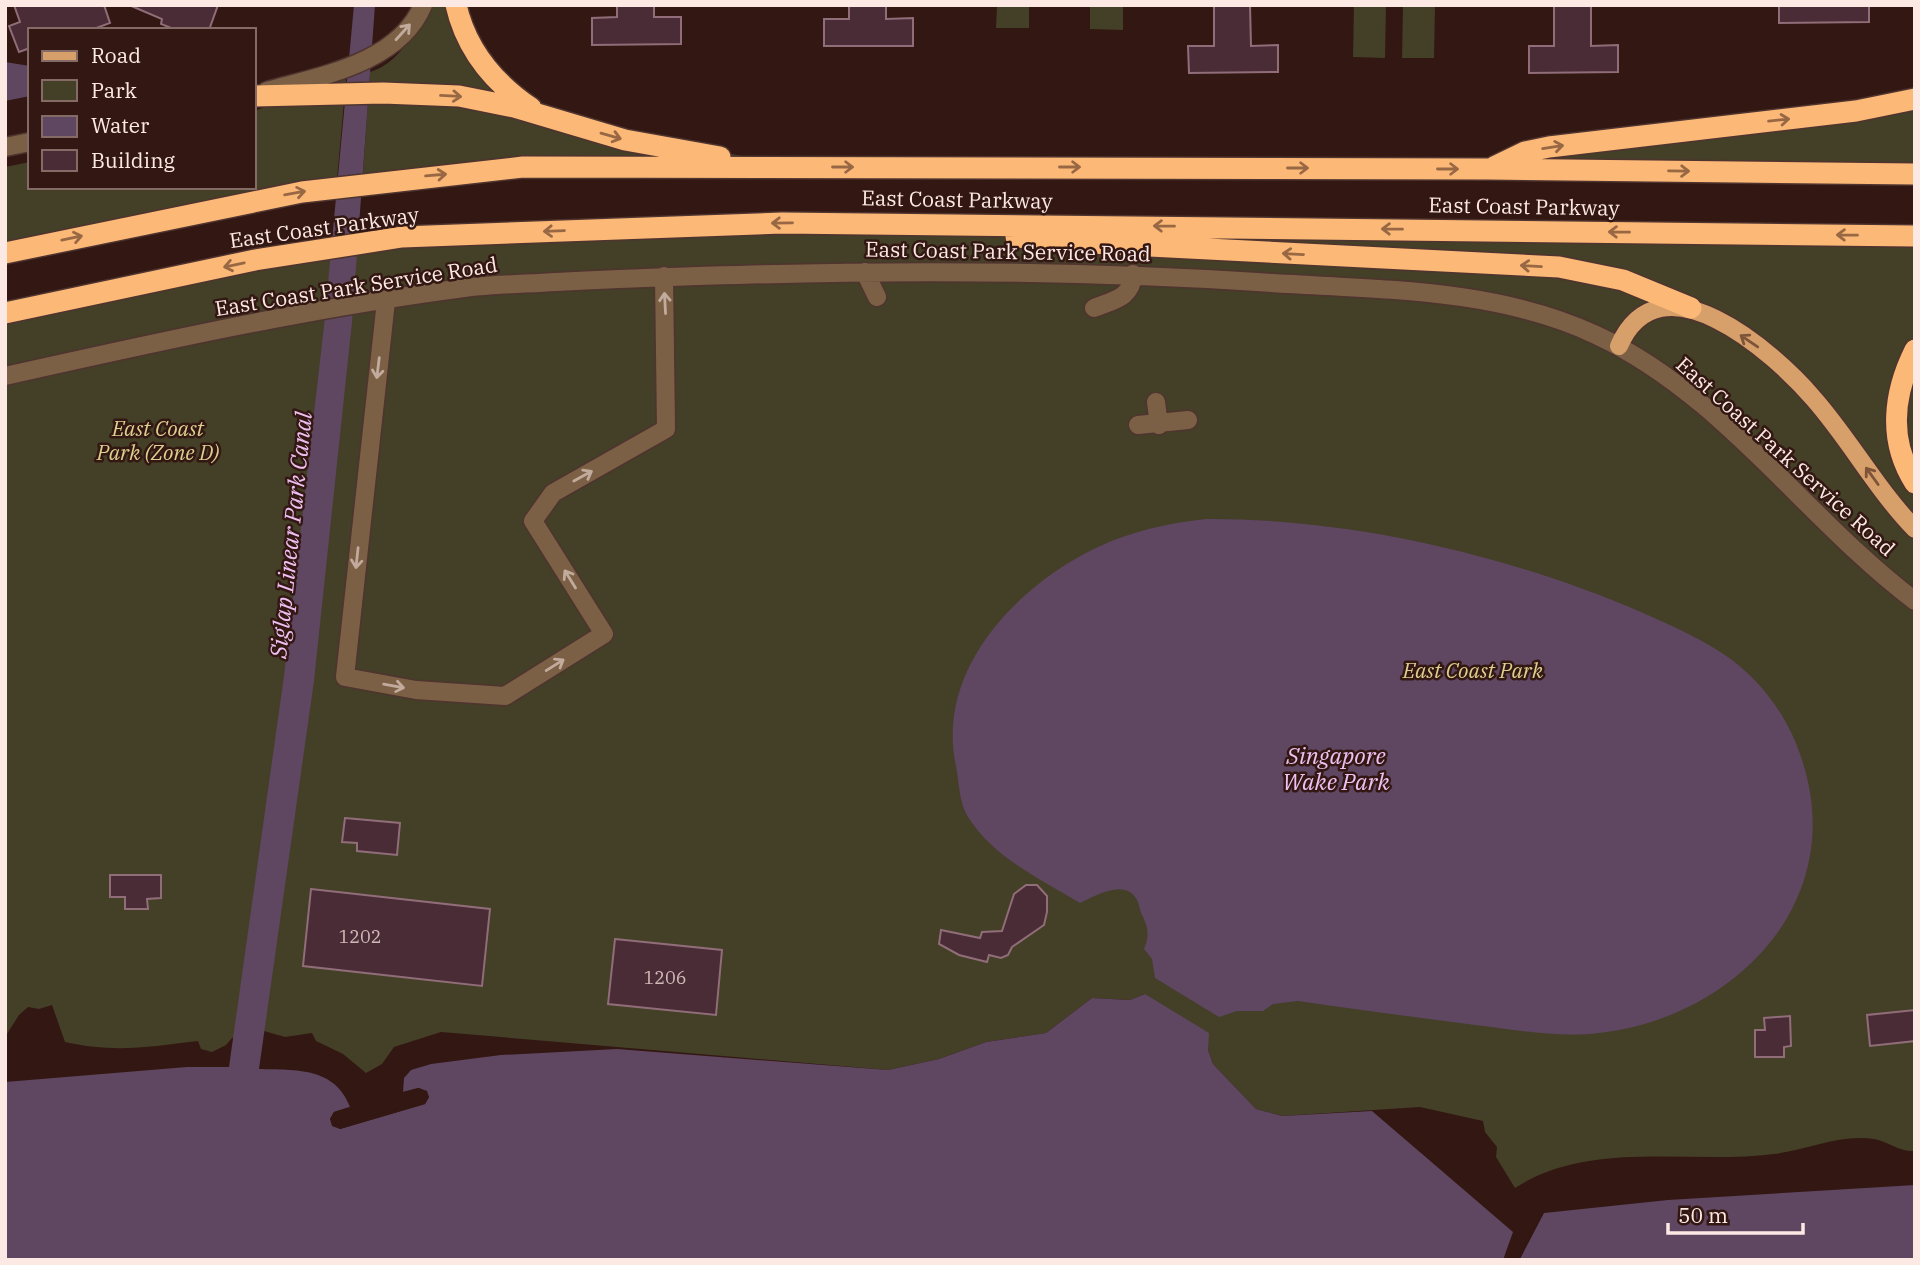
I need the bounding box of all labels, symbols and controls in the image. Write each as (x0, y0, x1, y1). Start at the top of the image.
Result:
one-way arrow (394, 24, 411, 41)
legend (28, 28, 256, 189)
text: Road (91, 41, 141, 69)
text: Park (91, 76, 138, 104)
one-way arrow (440, 90, 462, 103)
text: Water (91, 111, 150, 139)
one-way arrow (1767, 114, 1789, 127)
one-way arrow (599, 130, 622, 143)
one-way arrow (1541, 140, 1564, 153)
text: Building (91, 146, 176, 174)
one-way arrow (831, 160, 854, 174)
one-way arrow (1059, 161, 1082, 174)
one-way arrow (1286, 161, 1309, 175)
one-way arrow (1436, 162, 1459, 176)
one-way arrow (1668, 165, 1691, 178)
one-way arrow (424, 169, 447, 182)
street label: East Coast Parkway (861, 183, 1054, 215)
one-way arrow (283, 186, 306, 199)
street label: East Coast Parkway (1428, 190, 1621, 222)
street label: East Coast Parkway (227, 200, 421, 254)
one-way arrow (770, 216, 793, 230)
one-way arrow (1153, 219, 1176, 233)
one-way arrow (1380, 222, 1403, 236)
one-way arrow (543, 225, 566, 238)
one-way arrow (1608, 225, 1631, 239)
one-way arrow (1835, 228, 1858, 242)
one-way arrow (60, 231, 83, 244)
street label: East Coast Park Service Road (865, 235, 1151, 267)
one-way arrow (1282, 247, 1305, 260)
street label: East Coast Park Service Road (213, 250, 499, 322)
one-way arrow (223, 259, 245, 272)
one-way arrow (1520, 259, 1543, 272)
one-way arrow (659, 292, 672, 315)
one-way arrow (1740, 334, 1759, 348)
street label: East Coast Park Service Road (1671, 350, 1902, 562)
one-way arrow (372, 356, 385, 378)
water label: Siglap Linear Park Canal (262, 410, 318, 661)
park label: East Coast Park (Zone D) (96, 414, 219, 466)
one-way arrow (1865, 467, 1880, 486)
one-way arrow (573, 469, 593, 483)
one-way arrow (350, 546, 363, 569)
one-way arrow (563, 570, 578, 589)
park label: East Coast Park (1402, 656, 1544, 684)
one-way arrow (544, 658, 564, 672)
one-way arrow (382, 680, 405, 693)
water label: Singapore Wake Park (1282, 740, 1391, 796)
house number: 1202 (338, 925, 382, 948)
house number: 1206 (643, 966, 687, 989)
scale bar (1668, 1192, 1803, 1236)
text: 50 m (1678, 1201, 1728, 1229)

